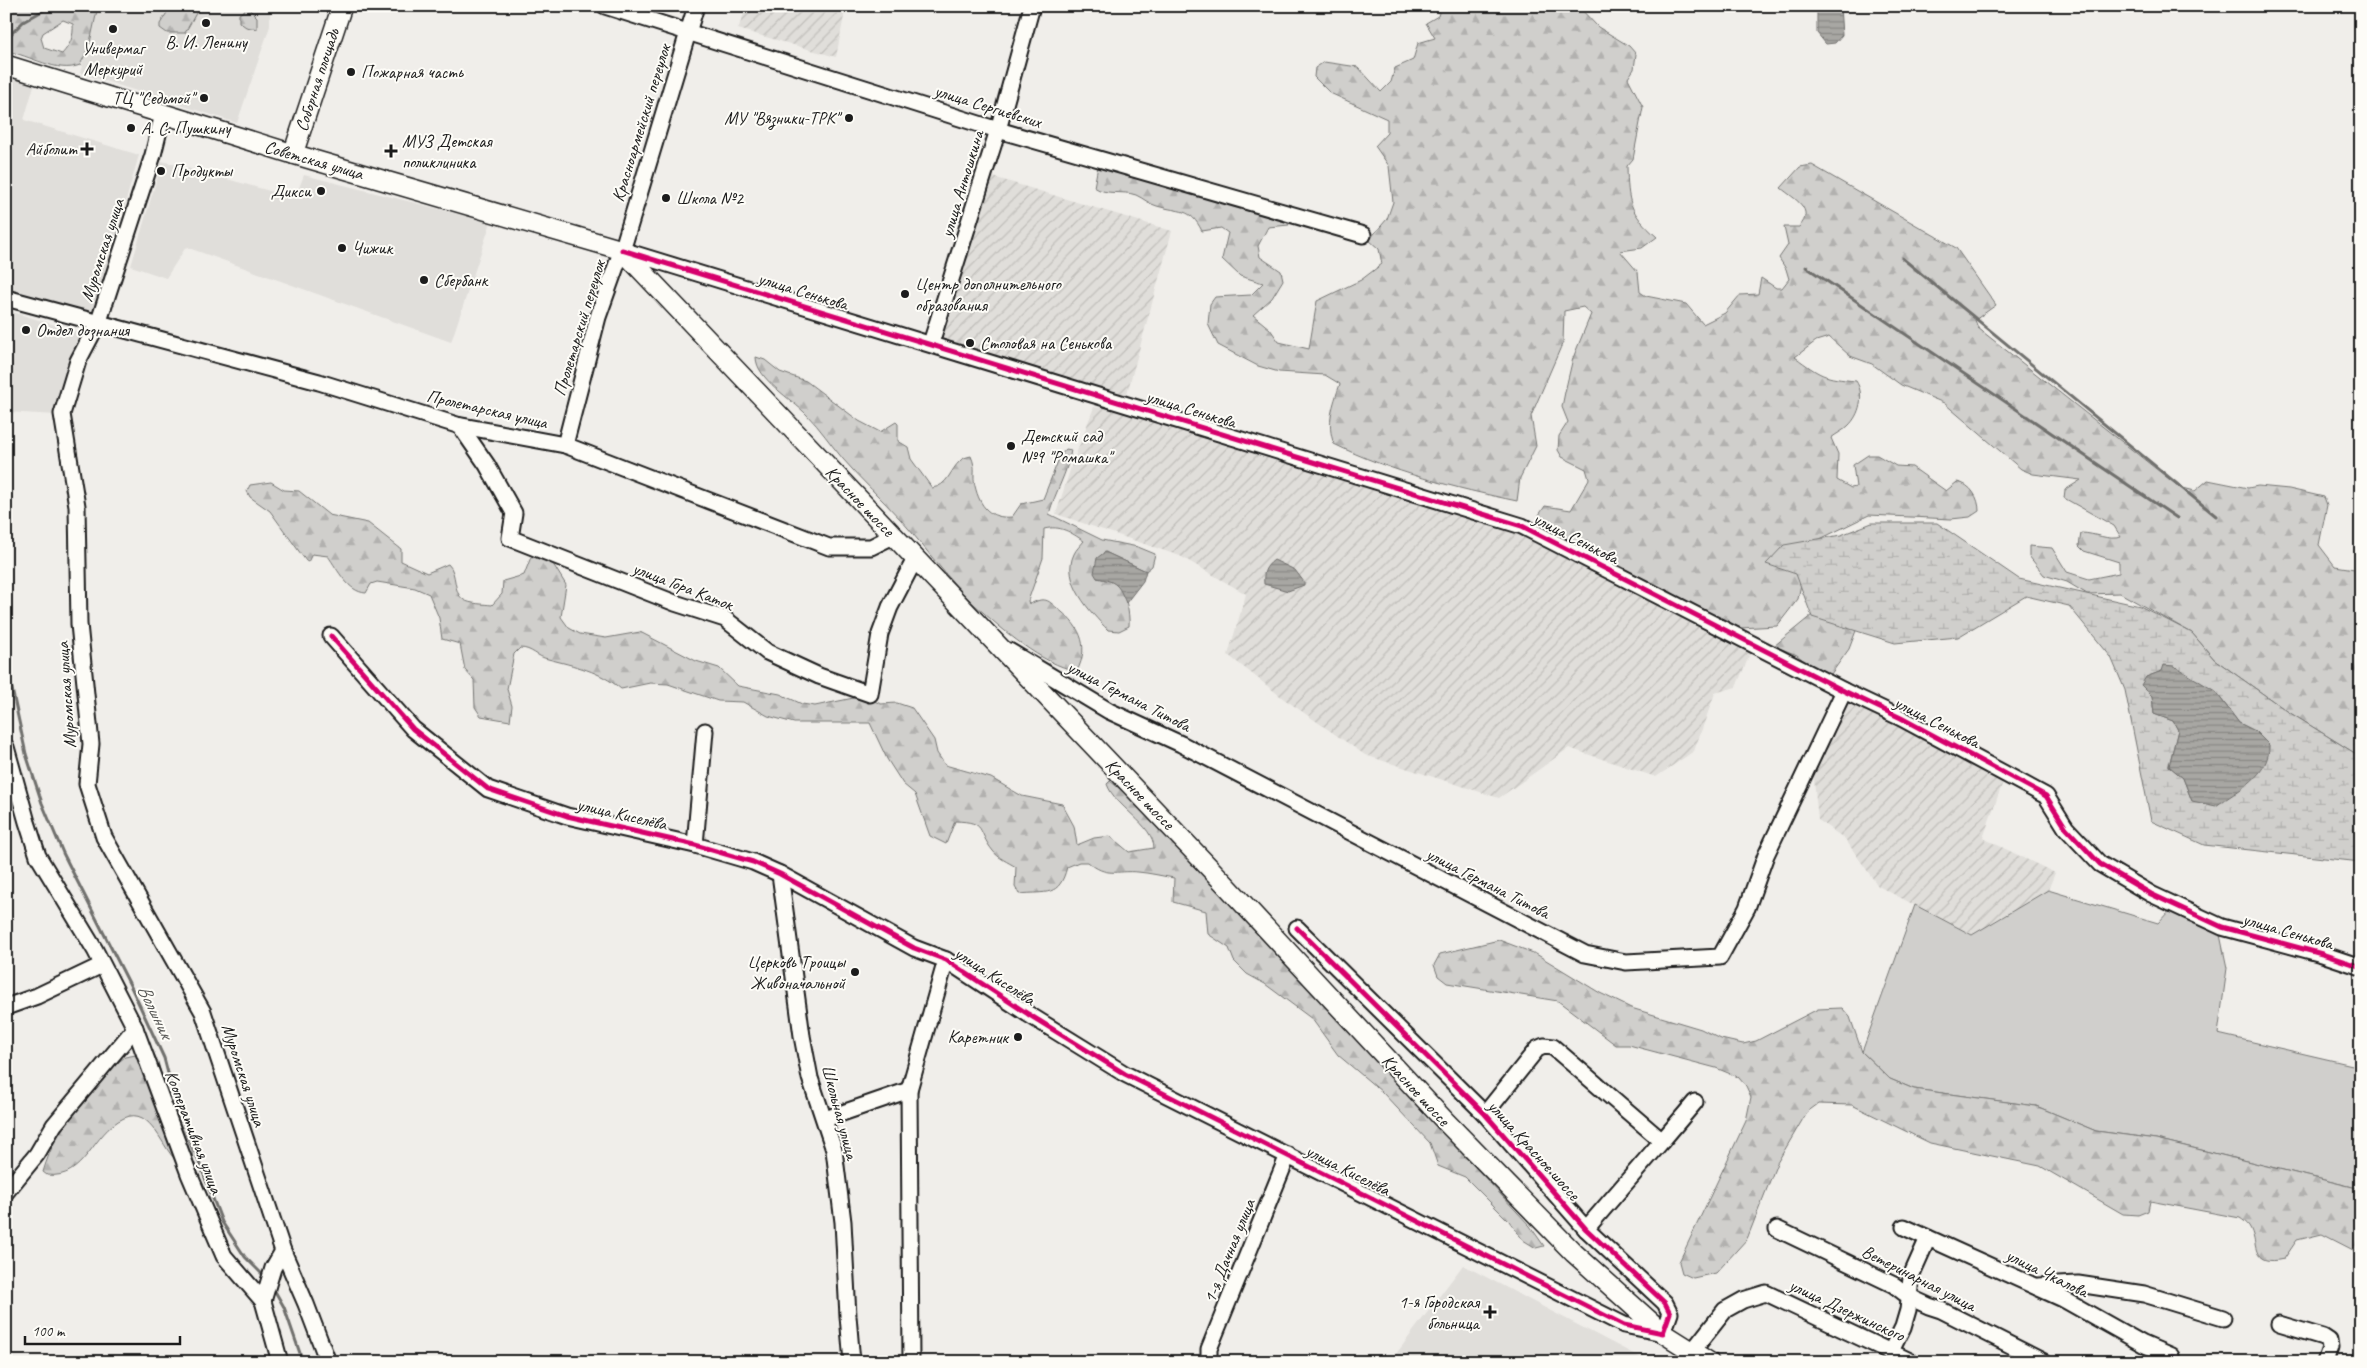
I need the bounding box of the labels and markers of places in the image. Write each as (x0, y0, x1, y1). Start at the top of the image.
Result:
marker: В. И. Ленину (200, 17, 212, 29)
marker: Универмаг Меркурий (107, 23, 119, 35)
place label: В. И. Ленину (165, 31, 249, 53)
place label: Универмаг Меркурий (82, 37, 147, 80)
place label: Пожарная часть (361, 61, 464, 83)
marker: Пожарная часть (345, 66, 357, 78)
place label: ТЦ "Седьмой" (112, 87, 198, 109)
marker: ТЦ "Седьмой" (198, 92, 210, 104)
place label: МУ "Вязники-ТРК" (724, 107, 843, 130)
marker: МУ "Вязники-ТРК" (843, 112, 855, 124)
place label: А. С. Пушкину (141, 117, 232, 139)
marker: А. С. Пушкину (125, 122, 137, 134)
place label: МУЗ Детская поликлиника (402, 130, 493, 173)
place label: Айболит (26, 138, 78, 160)
marker: Айболит (81, 143, 93, 155)
marker: МУЗ Детская поликлиника (384, 144, 398, 158)
place label: Продукты (171, 160, 234, 182)
marker: Продукты (155, 165, 167, 177)
place label: Дикси (271, 180, 312, 202)
marker: Дикси (315, 185, 327, 197)
place label: Школа №2 (676, 187, 745, 209)
marker: Школа №2 (660, 192, 672, 204)
place label: Чижик (352, 237, 394, 259)
marker: Чижик (336, 242, 348, 254)
place label: Сбербанк (434, 269, 489, 291)
place label: Центр дополнительного образования (915, 273, 1062, 316)
marker: Сбербанк (418, 274, 430, 286)
marker: Центр дополнительного образования (899, 288, 911, 300)
place label: Отдел дознания (36, 319, 130, 342)
marker: Отдел дознания (20, 324, 32, 336)
place label: Столовая на Сенькова (980, 332, 1113, 354)
marker: Столовая на Сенькова (964, 337, 976, 349)
place label: Детский сад №9 "Ромашка" (1021, 425, 1115, 468)
marker: Детский сад №9 "Ромашка" (1005, 440, 1017, 452)
place label: Церковь Троицы Живоначальной (747, 951, 846, 994)
marker: Церковь Троицы Живоначальной (849, 966, 861, 978)
place label: Каретник (948, 1026, 1010, 1048)
marker: Каретник (1012, 1031, 1024, 1043)
place label: 1-я Городская больница (1399, 1291, 1481, 1334)
marker: 1-я Городская больница (1483, 1305, 1497, 1319)

